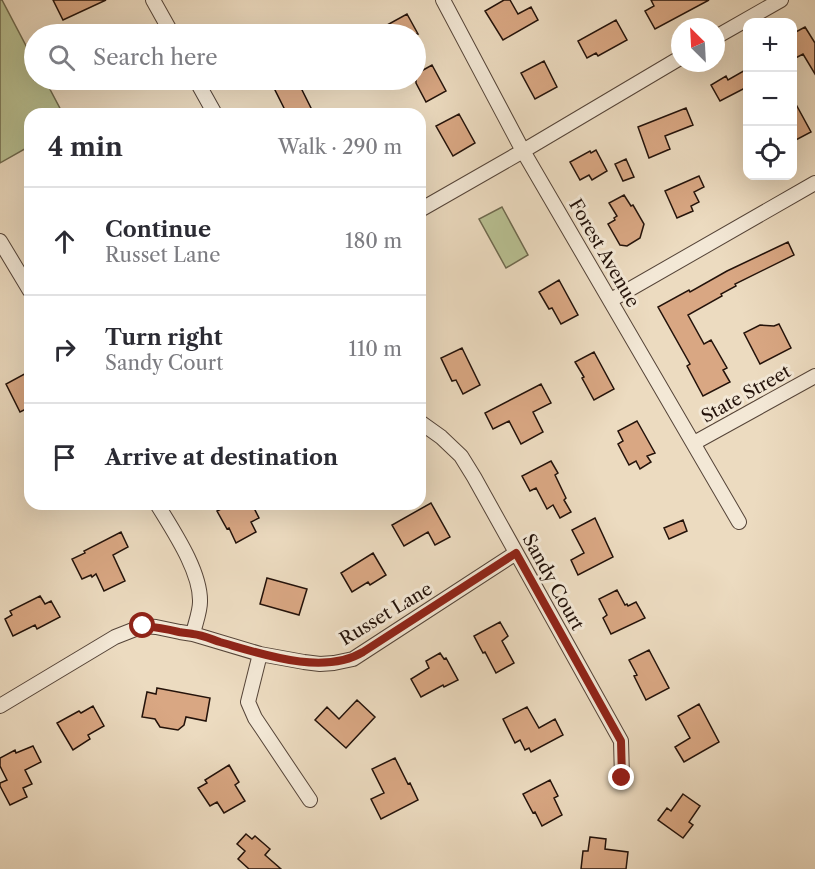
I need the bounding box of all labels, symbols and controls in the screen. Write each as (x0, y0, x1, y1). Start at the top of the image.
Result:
north arrow (671, 18, 725, 72)
map controls (743, 18, 797, 180)
button: + (743, 18, 797, 72)
search box (24, 24, 426, 90)
icon: search (45, 41, 78, 74)
text: Search here (93, 44, 218, 71)
button: − (743, 72, 797, 126)
button: locate (743, 126, 797, 180)
text: 4 min (48, 131, 123, 163)
text: Walk · 290 m (278, 135, 402, 159)
street label: Forest Avenue (564, 195, 644, 311)
text: Continue (105, 216, 211, 243)
icon: ahead (48, 225, 81, 258)
text: 180 m (345, 229, 402, 253)
text: Russet Lane (105, 243, 220, 267)
text: Turn right (105, 324, 223, 351)
icon: right (48, 333, 81, 366)
text: 110 m (349, 337, 402, 361)
text: Sandy Court (105, 351, 223, 375)
street label: State Street (697, 360, 795, 428)
icon: arrive (48, 441, 81, 474)
text: Arrive at destination (105, 444, 338, 471)
street label: Sandy Court (518, 530, 589, 634)
street label: Russet Lane (336, 578, 436, 650)
route start (129, 612, 155, 638)
route end (608, 764, 634, 790)

